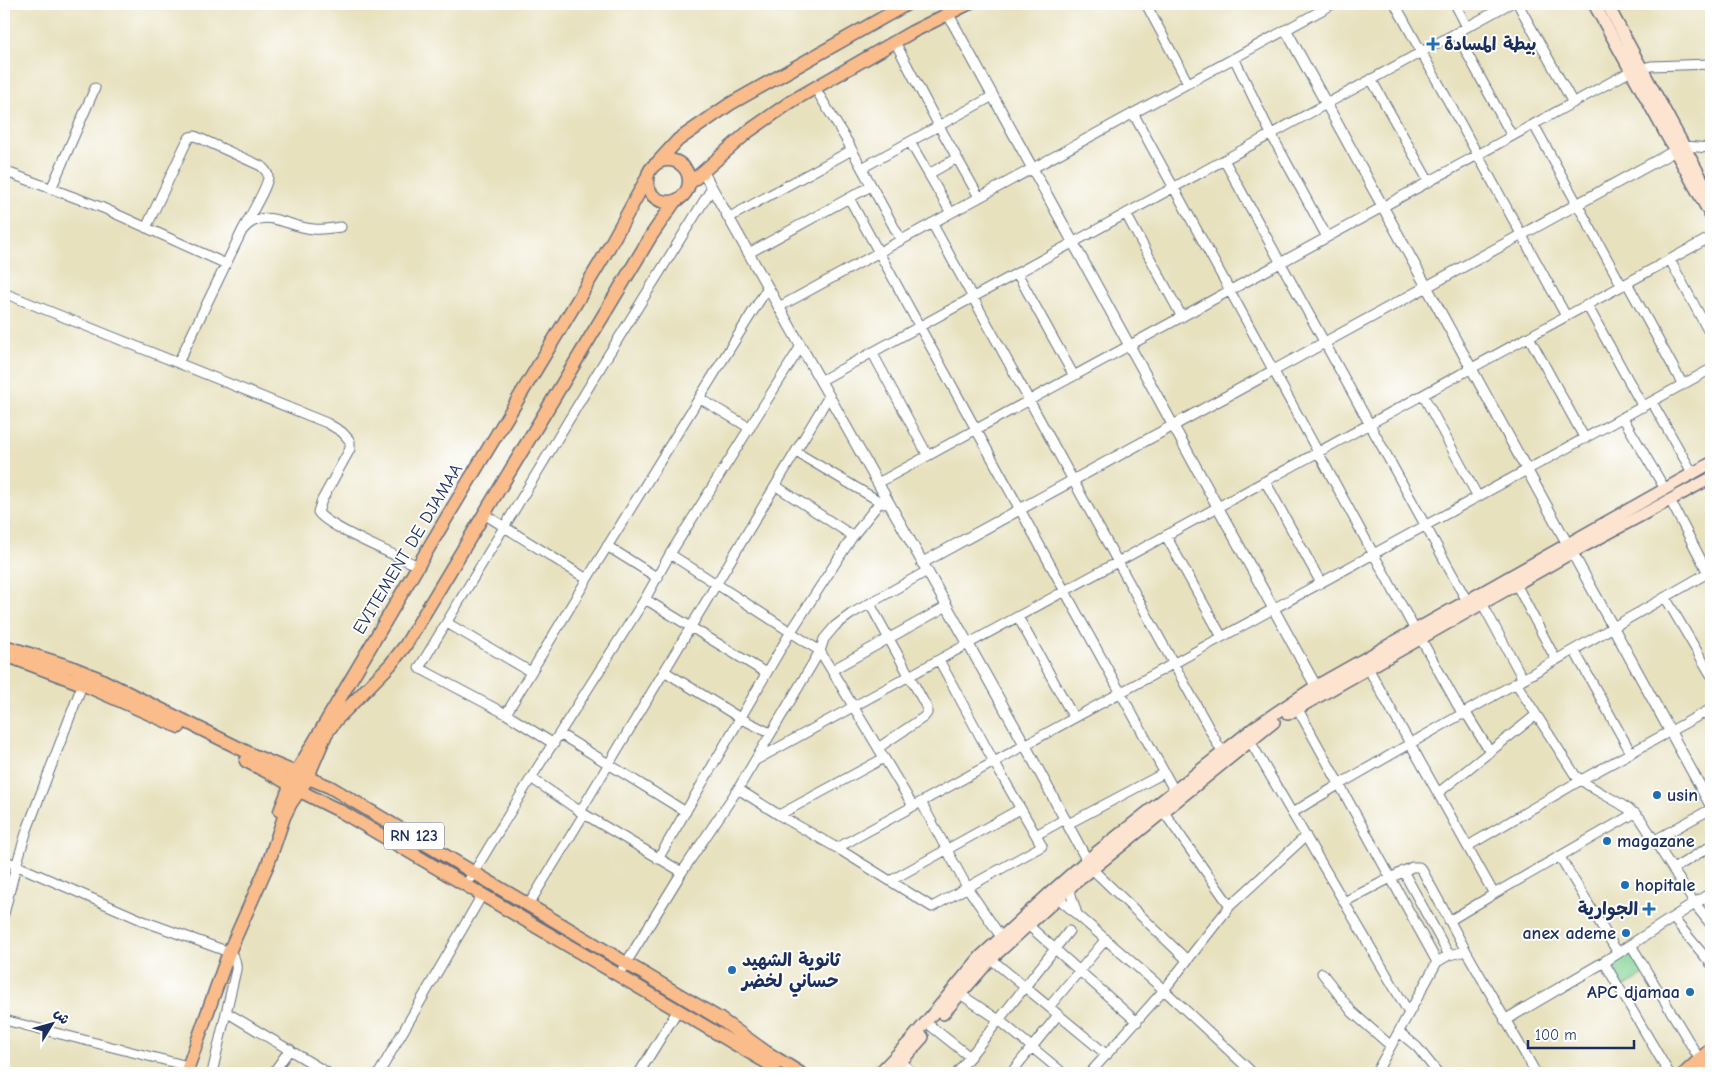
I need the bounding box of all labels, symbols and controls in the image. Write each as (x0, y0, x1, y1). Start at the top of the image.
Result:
place label: بيطة المسادة (1444, 34, 1537, 55)
marker: بيطة المسادة (1426, 37, 1440, 51)
street label: EVITEMENT DE DJAMAA (349, 460, 467, 638)
place label: usin (1667, 785, 1698, 806)
marker: usin (1651, 789, 1663, 801)
road number: RN 123 (384, 822, 444, 849)
place label: magazane (1617, 831, 1695, 852)
marker: magazane (1601, 835, 1613, 847)
place label: hopitale (1635, 875, 1695, 896)
marker: hopitale (1619, 879, 1631, 891)
place label: الجوارية (1578, 899, 1638, 921)
marker: الجوارية (1642, 902, 1656, 916)
place label: anex ademe (1522, 923, 1616, 944)
marker: anex ademe (1620, 927, 1632, 939)
place label: ثانوية الشهيد حساني لخضر (740, 950, 842, 997)
marker: ثانوية الشهيد حساني لخضر (726, 964, 738, 976)
place label: APC djamaa (1587, 982, 1680, 1003)
marker: APC djamaa (1684, 986, 1696, 998)
north arrow (28, 1000, 78, 1050)
text: ش (51, 1005, 73, 1028)
scale bar (1528, 1017, 1634, 1049)
text: 100 m (1535, 1026, 1577, 1044)

